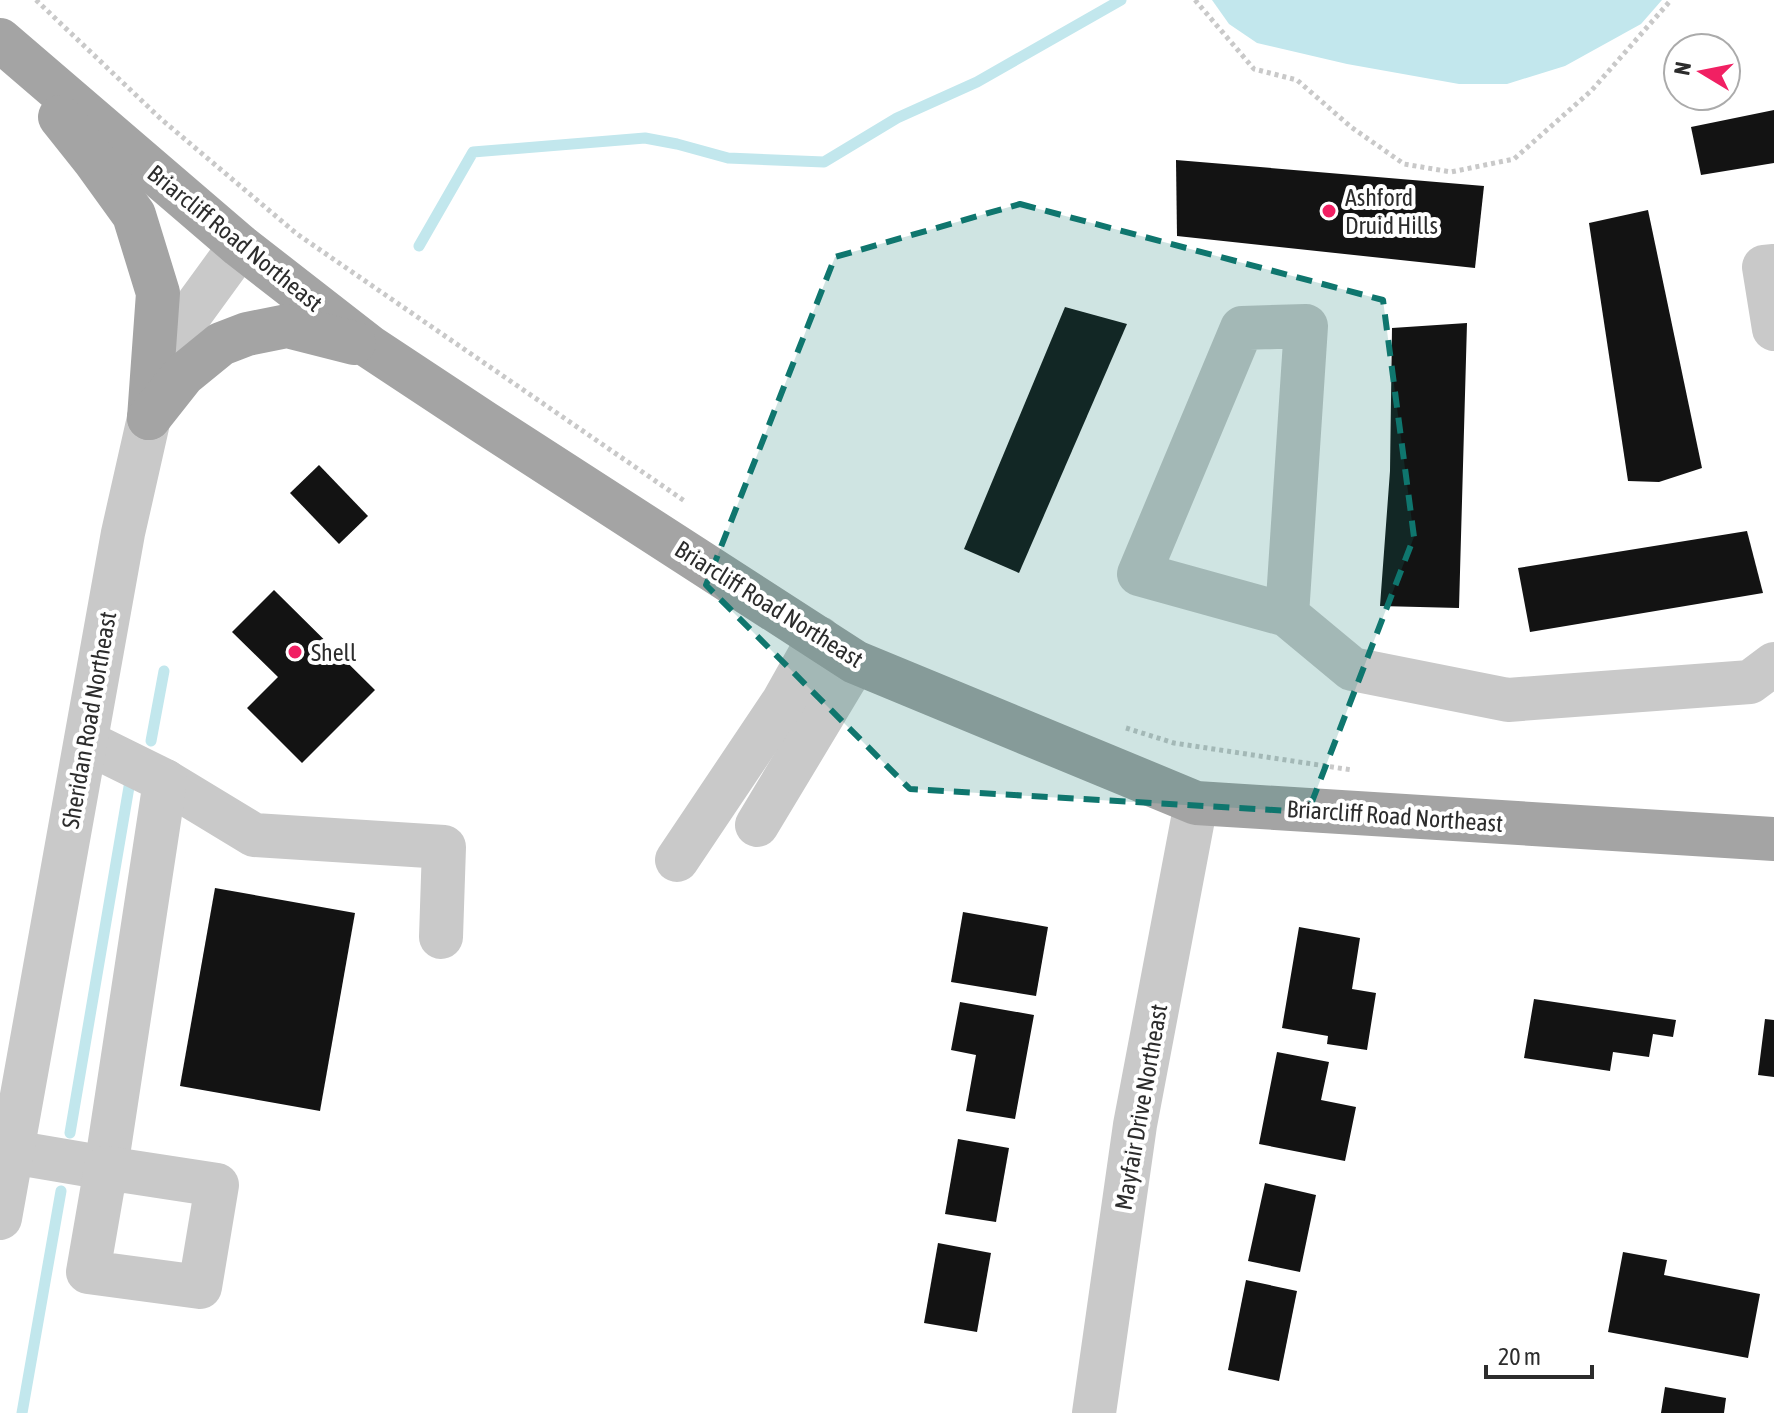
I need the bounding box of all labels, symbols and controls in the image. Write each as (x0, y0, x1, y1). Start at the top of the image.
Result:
north arrow (1662, 32, 1742, 112)
text: N (1668, 60, 1696, 77)
street label: Briarcliff Road Northeast (142, 159, 328, 317)
place label: Ashford Druid Hills (1345, 184, 1438, 239)
marker: Ashford Druid Hills (1320, 202, 1338, 220)
street label: Briarcliff Road Northeast (670, 535, 868, 673)
street label: Sheridan Road Northeast (57, 609, 121, 831)
place label: Shell (311, 639, 357, 666)
marker: Shell (286, 643, 304, 661)
street label: Briarcliff Road Northeast (1286, 795, 1504, 837)
street label: Mayfair Drive Northeast (1110, 1002, 1172, 1212)
scale bar (1486, 1329, 1592, 1379)
text: 20 m (1498, 1343, 1541, 1370)

